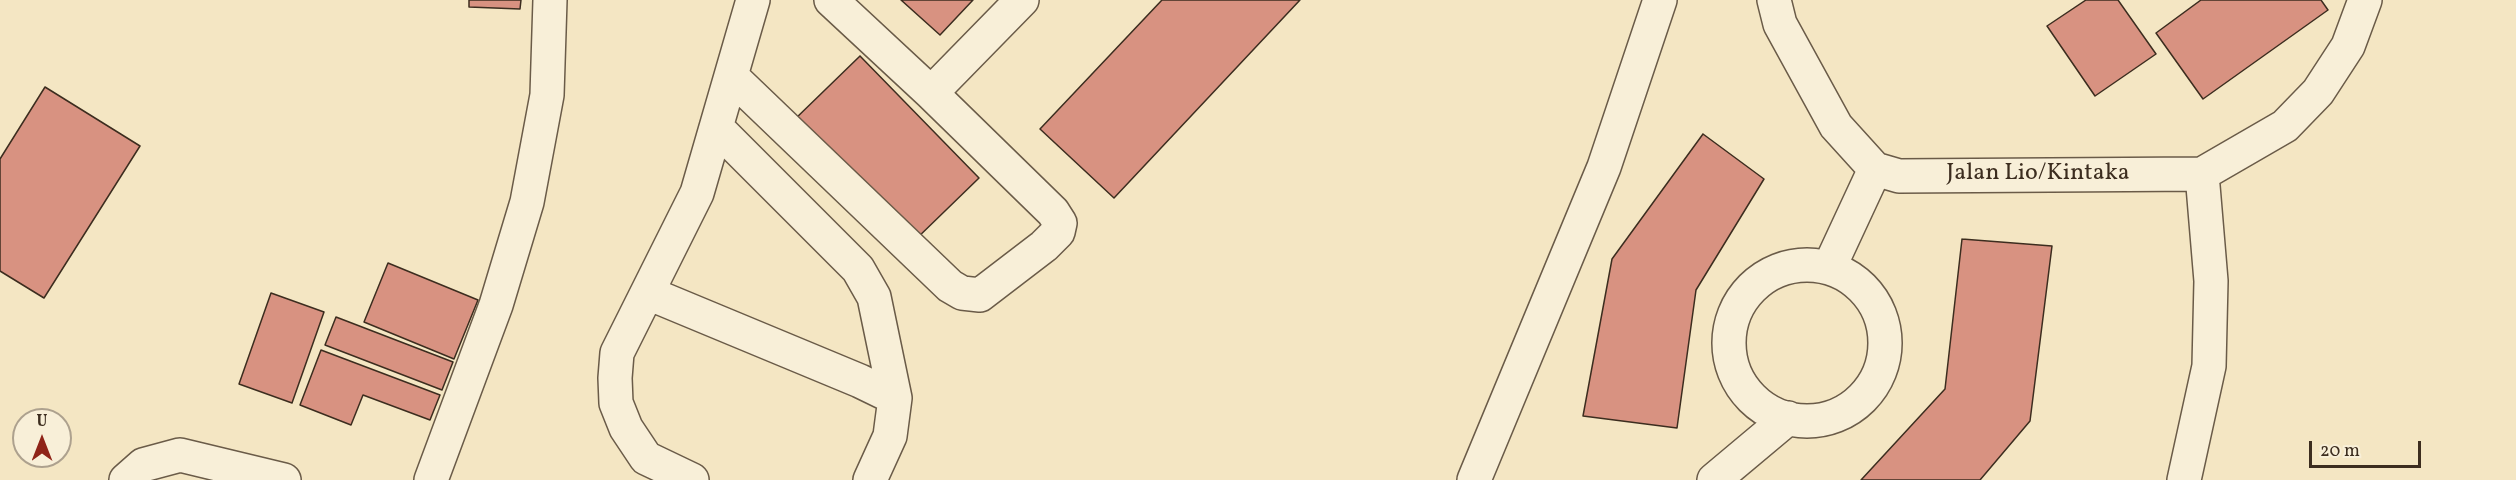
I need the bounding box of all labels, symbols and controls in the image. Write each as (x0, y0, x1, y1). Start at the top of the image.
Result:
street label: Jalan Lio/Kintaka (1946, 161, 2130, 189)
north arrow (12, 408, 72, 468)
text: U (37, 411, 47, 433)
scale bar (2312, 429, 2424, 467)
text: 20 m (2320, 439, 2360, 464)

